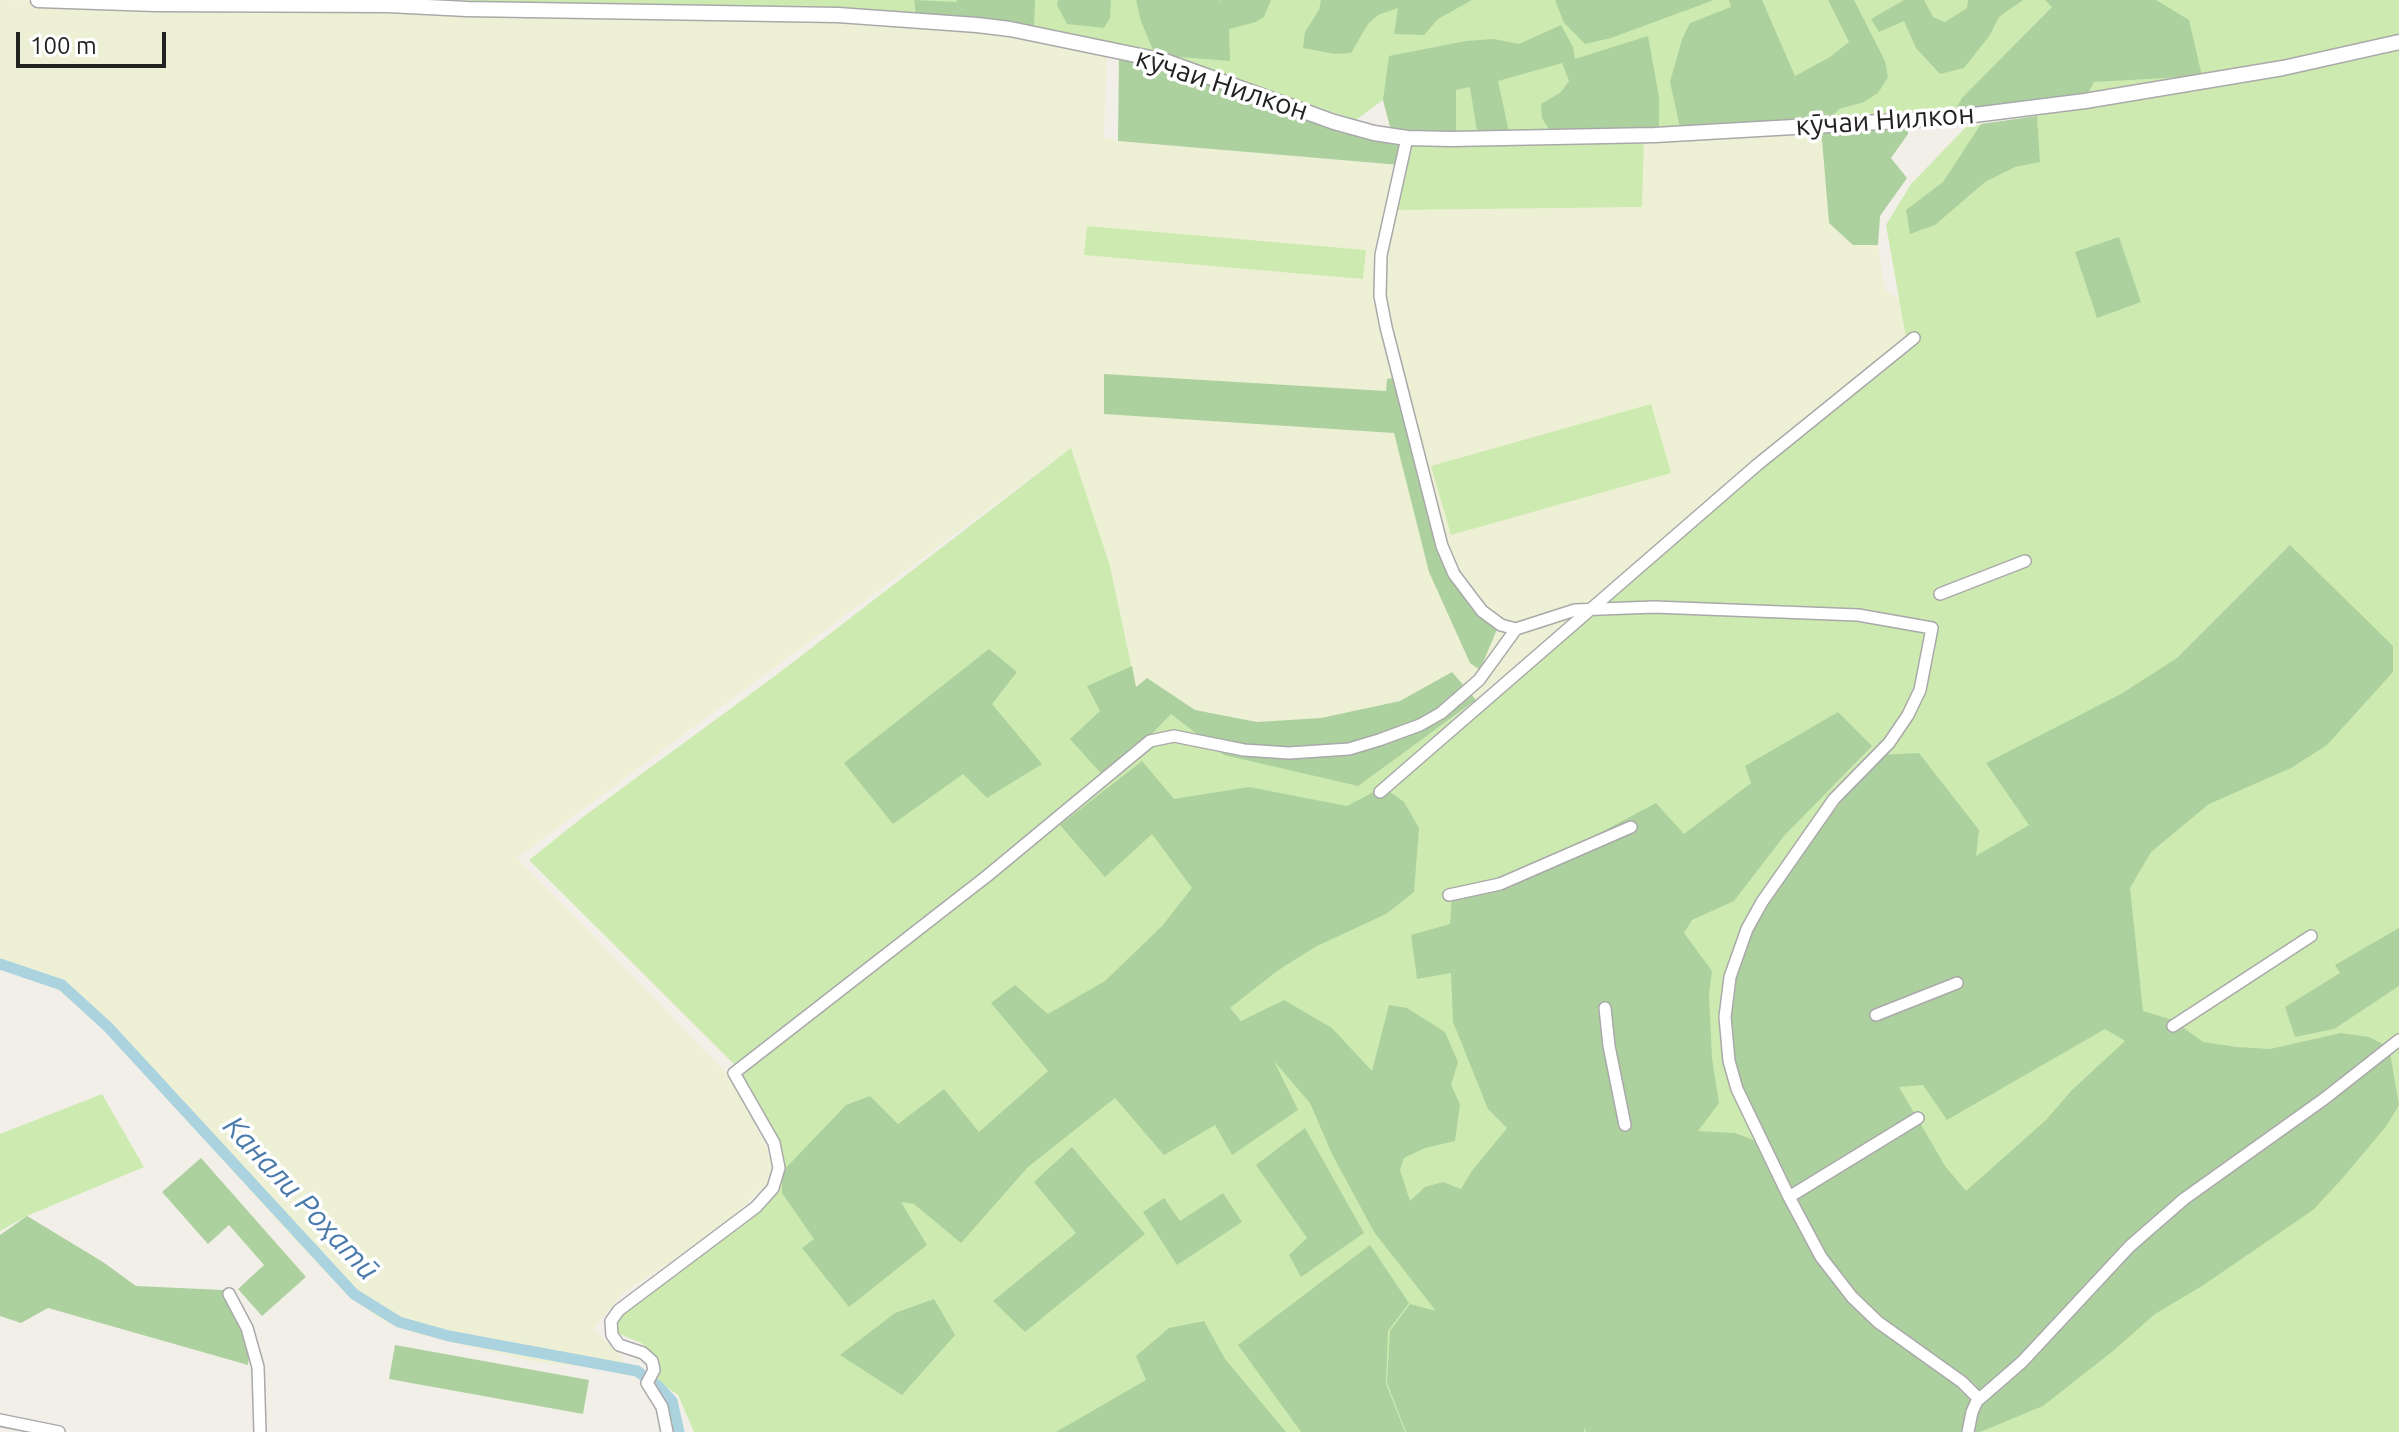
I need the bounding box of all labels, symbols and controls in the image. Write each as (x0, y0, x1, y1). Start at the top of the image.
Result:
scale bar (20, 16, 170, 66)
text: 100 m (30, 32, 97, 59)
street label: кӯчаи Нилкон (1132, 40, 1312, 128)
street label: кӯчаи Нилкон (1794, 97, 1976, 143)
water label: Канали Роҳатӣ (216, 1108, 386, 1288)

